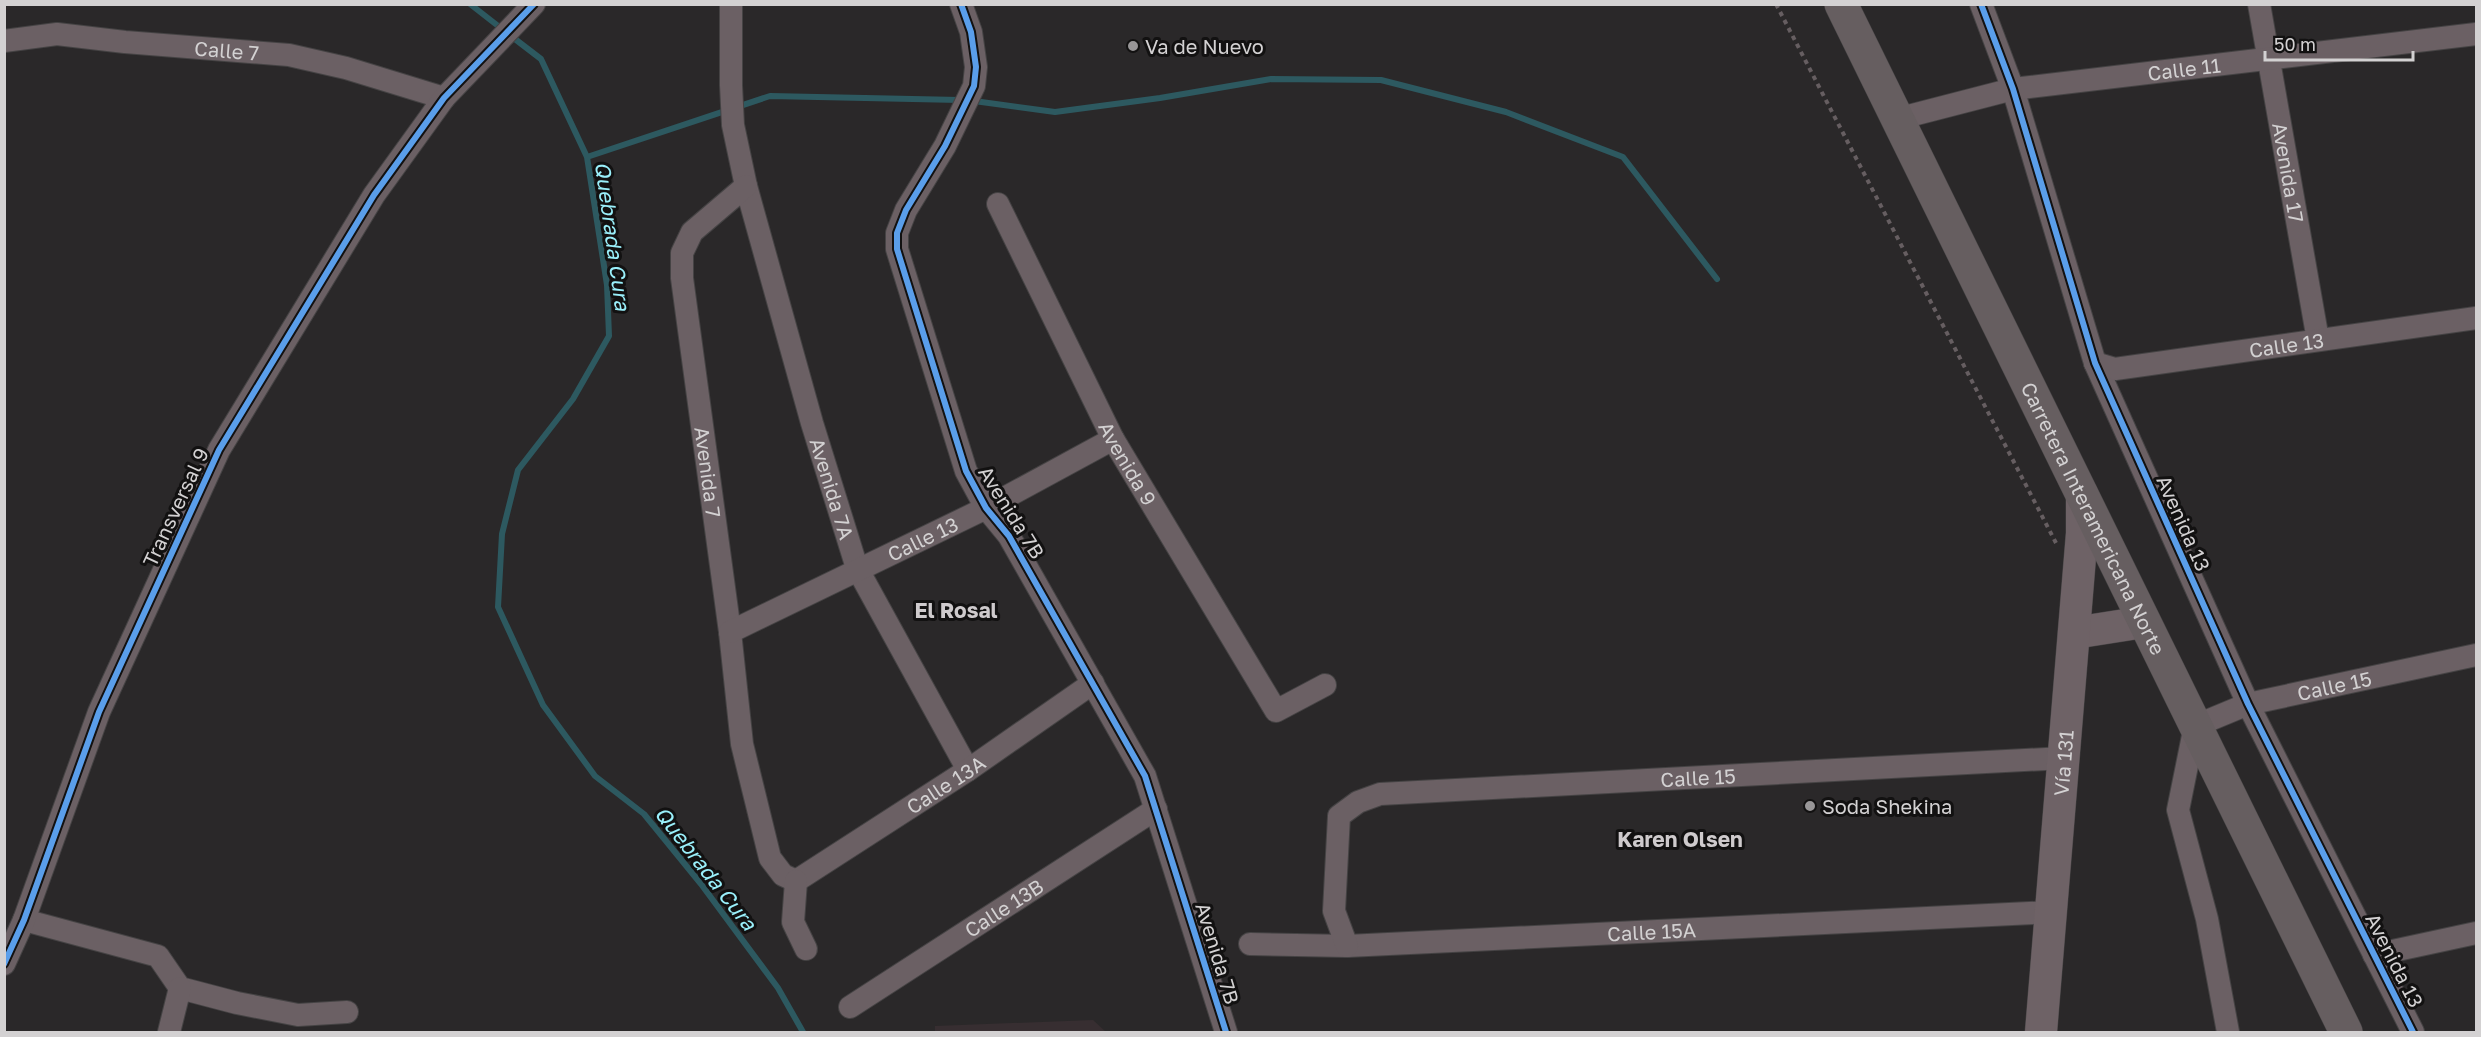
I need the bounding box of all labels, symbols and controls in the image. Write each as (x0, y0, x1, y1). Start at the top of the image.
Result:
scale bar (2265, 24, 2414, 62)
text: 50 m (2274, 33, 2316, 55)
place label: Va de Nuevo (1145, 34, 1264, 58)
street label: Calle 7 (194, 36, 260, 65)
marker: Va de Nuevo (1126, 39, 1140, 53)
street label: Calle 11 (2146, 52, 2222, 85)
street label: Avenida 17 (2268, 120, 2309, 224)
water label: Quebrada Cura (590, 160, 636, 313)
street label: Calle 13 (2247, 328, 2325, 362)
street label: Carretera Interamericana Norte (2017, 378, 2171, 659)
street label: Avenida 9 (1094, 417, 1162, 509)
street label: Avenida 7 (690, 425, 726, 519)
street label: Avenida 7A (805, 435, 859, 542)
street label: Transversal 9 (137, 444, 213, 570)
street label: Avenida 7B (974, 461, 1050, 563)
street label: Avenida 13 (2152, 471, 2216, 575)
street label: Calle 13 (883, 511, 962, 566)
district label: El Rosal (914, 597, 998, 623)
street label: Calle 15 (2295, 666, 2374, 705)
street label: Vía 131 (2048, 729, 2078, 797)
street label: Calle 13A (902, 750, 989, 819)
street label: Calle 15 (1660, 763, 1736, 791)
place label: Soda Shekina (1822, 794, 1952, 818)
marker: Soda Shekina (1803, 799, 1817, 813)
water label: Quebrada Cura (650, 801, 763, 936)
district label: Karen Olsen (1617, 826, 1743, 852)
street label: Calle 13B (960, 873, 1048, 942)
street label: Avenida 7B (1191, 899, 1245, 1007)
street label: Avenida 13 (2361, 909, 2429, 1011)
street label: Calle 15A (1607, 917, 1697, 945)

